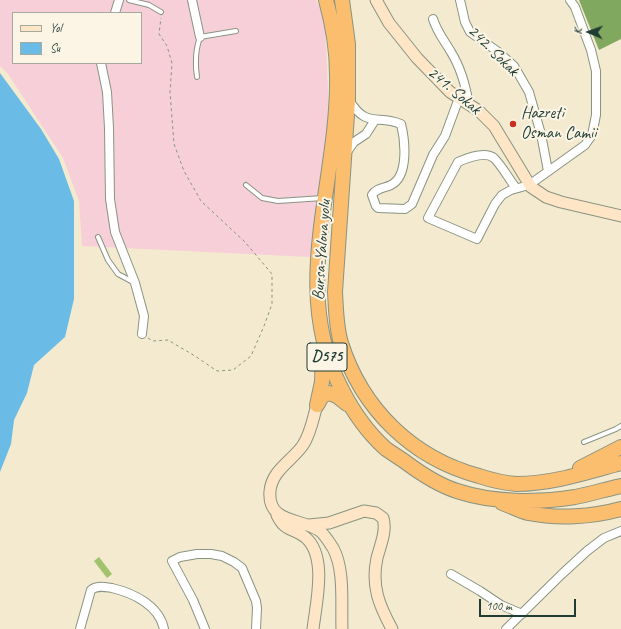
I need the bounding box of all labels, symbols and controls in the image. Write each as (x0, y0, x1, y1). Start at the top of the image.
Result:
legend (12, 12, 142, 64)
north arrow (569, 12, 609, 52)
text: Yol (50, 20, 62, 36)
street label: 242. Sokak (463, 21, 523, 81)
text: K (570, 29, 584, 35)
text: Su (50, 40, 60, 56)
street label: 241. Sokak (423, 63, 485, 119)
place label: Hazreti Osman Camii (521, 104, 596, 144)
marker: Hazreti Osman Camii (508, 119, 518, 129)
street label: Bursa-Yalova yolu (308, 199, 336, 301)
road number: D575 (307, 343, 347, 371)
scale bar (481, 591, 578, 617)
text: 100 m (486, 598, 512, 614)

